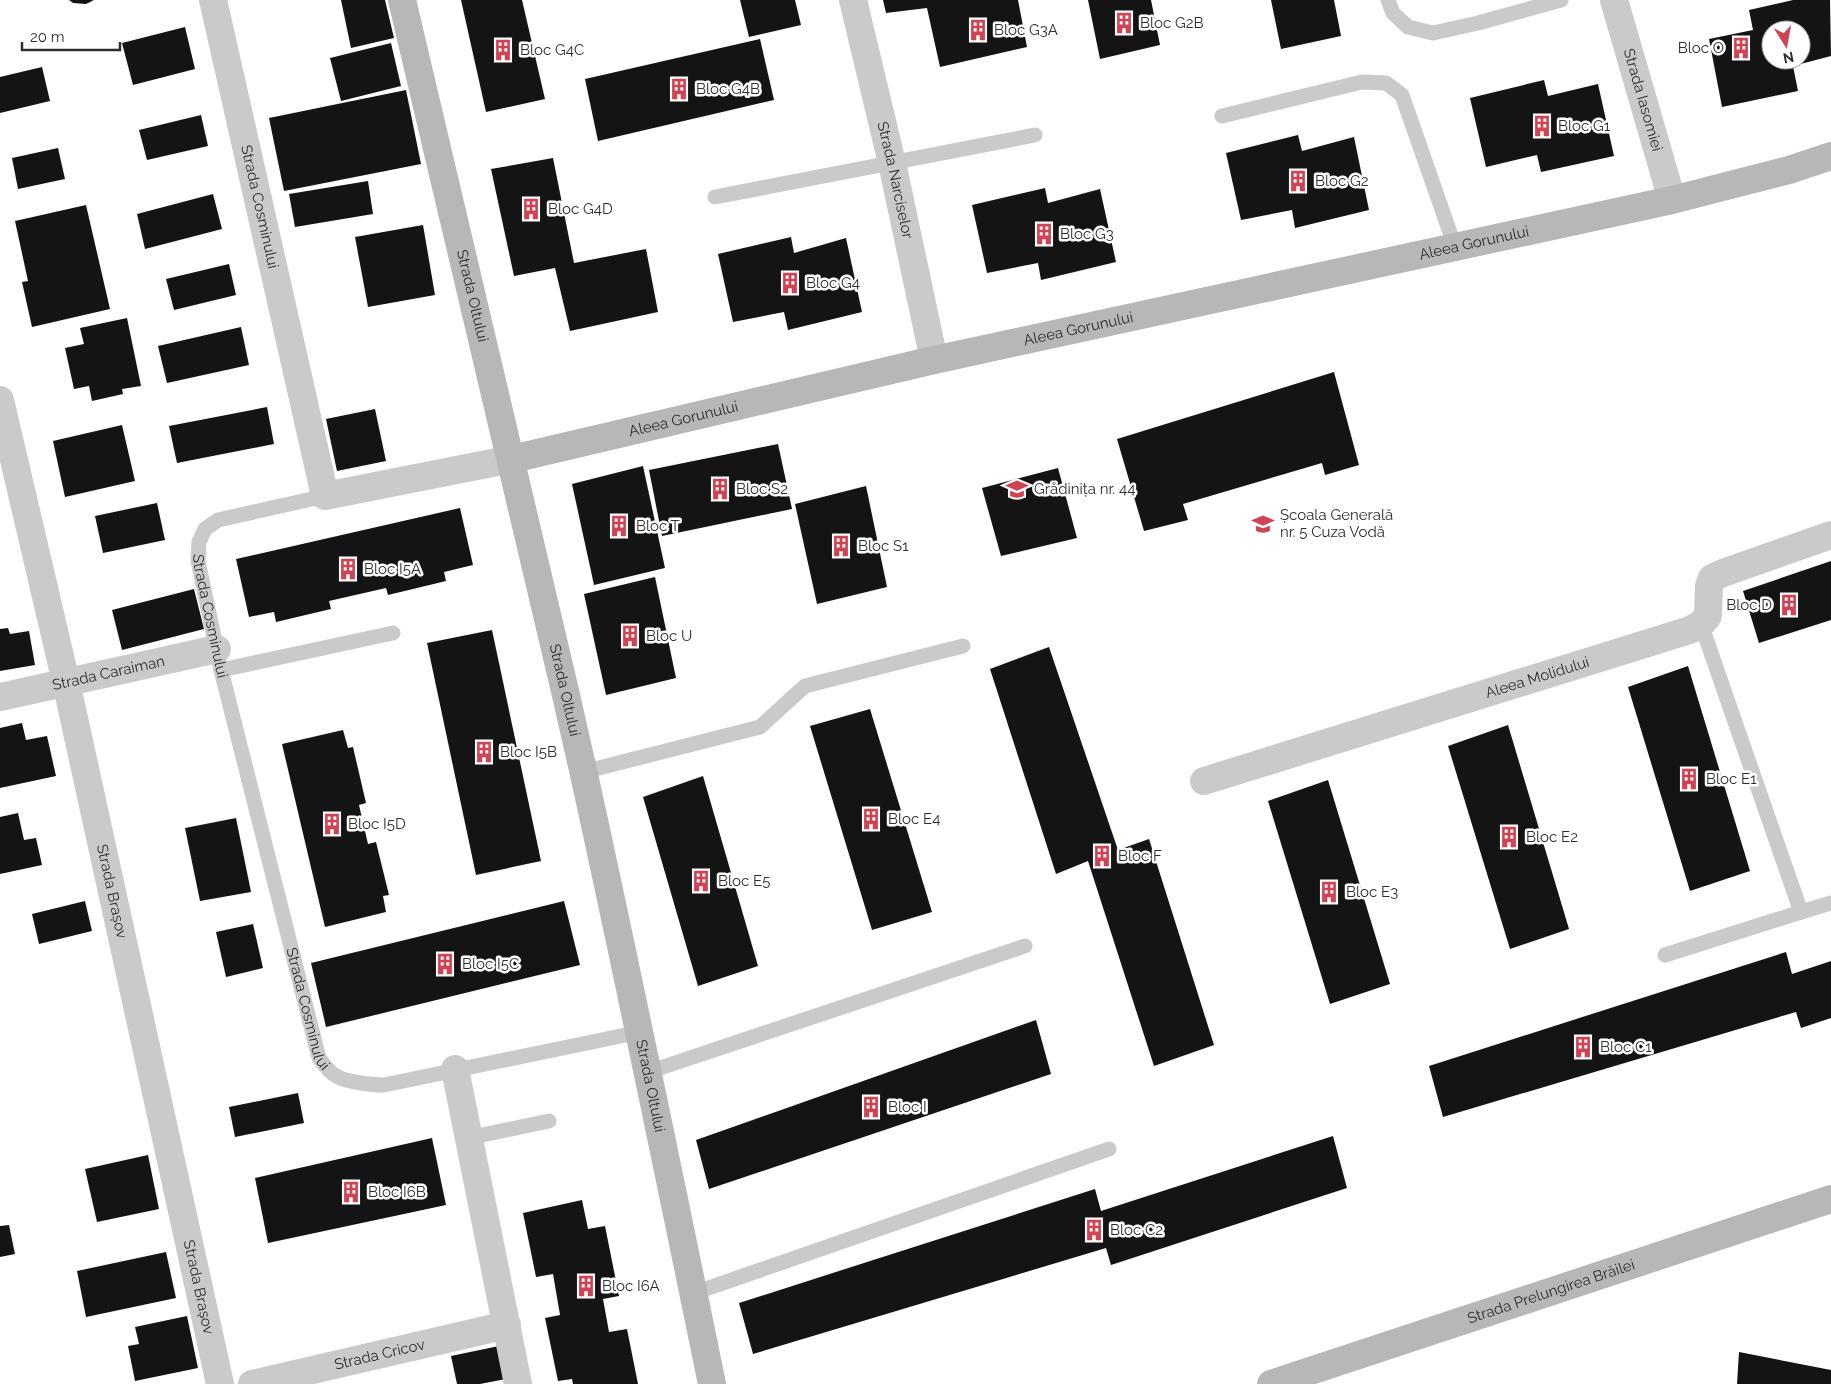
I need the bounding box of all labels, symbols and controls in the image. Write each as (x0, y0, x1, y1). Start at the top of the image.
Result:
building icon: Bloc G2B (1111, 10, 1137, 36)
place label: Bloc G2B (1140, 14, 1204, 32)
building icon: Bloc G3A (965, 17, 991, 43)
scale bar (22, 20, 120, 52)
north arrow (1761, 20, 1811, 70)
place label: Bloc G3A (994, 21, 1058, 39)
text: 20 m (30, 28, 65, 46)
building icon: Bloc O (1728, 35, 1754, 61)
building icon: Bloc G4C (490, 37, 516, 63)
place label: Bloc O (1678, 39, 1724, 57)
place label: Bloc G4C (520, 41, 584, 59)
street label: Strada Iasomiei (1620, 46, 1666, 153)
text: N (1782, 49, 1795, 67)
building icon: Bloc G4B (666, 76, 692, 102)
place label: Bloc G4B (696, 80, 760, 98)
building icon: Bloc G1 (1529, 113, 1555, 139)
place label: Bloc G1 (1558, 117, 1611, 135)
street label: Strada Narciselor (873, 120, 917, 241)
street label: Strada Cosminului (237, 143, 282, 270)
building icon: Bloc G2 (1285, 168, 1311, 194)
place label: Bloc G2 (1315, 172, 1369, 190)
building icon: Bloc G4D (518, 196, 544, 222)
place label: Bloc G4D (548, 200, 613, 218)
building icon: Bloc G3 (1031, 221, 1057, 247)
street label: Aleea Gorunului (1417, 222, 1530, 264)
place label: Bloc G3 (1060, 225, 1114, 243)
street label: Strada Oltului (453, 248, 492, 344)
building icon: Bloc G4 (777, 270, 803, 296)
place label: Bloc G4 (806, 274, 860, 292)
street label: Aleea Gorunului (1022, 308, 1135, 349)
street label: Aleea Gorunului (627, 397, 740, 440)
building icon: Bloc S2 (707, 476, 733, 502)
school or university icon: Grădinița nr. 44 (1004, 476, 1030, 502)
place label: Bloc S2 (736, 480, 788, 498)
place label: Grădinița nr. 44 (1034, 480, 1135, 498)
place label: Școala Generală nr. 5 Cuza Vodă (1280, 506, 1393, 541)
school or university icon: Școala Generală nr. 5 Cuza Vodă (1250, 511, 1276, 537)
building icon: Bloc T (606, 513, 632, 539)
place label: Bloc T (636, 517, 680, 535)
building icon: Bloc S1 (828, 533, 854, 559)
place label: Bloc S1 (858, 537, 909, 555)
street label: Strada Cosminului (189, 554, 232, 680)
building icon: Bloc I5A (335, 556, 361, 582)
place label: Bloc I5A (364, 560, 421, 578)
building icon: Bloc D (1776, 592, 1802, 618)
place label: Bloc D (1726, 596, 1772, 614)
building icon: Bloc U (617, 623, 643, 649)
place label: Bloc U (646, 627, 692, 645)
street label: Strada Oltului (545, 642, 584, 738)
street label: Strada Caraiman (50, 652, 166, 694)
street label: Aleea Molidului (1483, 653, 1591, 702)
building icon: Bloc I5B (471, 739, 497, 765)
place label: Bloc I5B (500, 743, 557, 761)
building icon: Bloc E1 (1676, 766, 1702, 792)
place label: Bloc E1 (1706, 770, 1757, 788)
building icon: Bloc E4 (858, 806, 884, 832)
place label: Bloc E4 (888, 810, 940, 828)
building icon: Bloc I5D (319, 811, 345, 837)
place label: Bloc I5D (348, 815, 406, 833)
building icon: Bloc E2 (1496, 824, 1522, 850)
place label: Bloc E2 (1526, 828, 1578, 846)
street label: Strada Brașov (93, 843, 131, 940)
building icon: Bloc F (1089, 843, 1115, 869)
place label: Bloc F (1118, 847, 1162, 865)
building icon: Bloc E5 (688, 868, 714, 894)
place label: Bloc E5 (718, 872, 770, 890)
building icon: Bloc E3 (1316, 879, 1342, 905)
place label: Bloc E3 (1346, 883, 1398, 901)
street label: Strada Cosminului (282, 946, 334, 1074)
building icon: Bloc I5C (432, 951, 458, 977)
place label: Bloc I5C (462, 955, 519, 973)
building icon: Bloc C1 (1570, 1034, 1596, 1060)
street label: Strada Oltului (632, 1038, 669, 1134)
place label: Bloc C1 (1600, 1038, 1652, 1056)
building icon: Bloc I (858, 1094, 884, 1120)
place label: Bloc I (888, 1098, 927, 1116)
building icon: Bloc I6B (338, 1179, 364, 1205)
place label: Bloc I6B (368, 1183, 426, 1201)
building icon: Bloc C2 (1081, 1217, 1107, 1243)
place label: Bloc C2 (1110, 1221, 1163, 1239)
street label: Strada Brașov (180, 1238, 218, 1336)
street label: Strada Prelungirea Brăilei (1465, 1255, 1637, 1327)
building icon: Bloc I6A (573, 1273, 599, 1299)
place label: Bloc I6A (602, 1277, 660, 1295)
street label: Strada Cricov (333, 1335, 427, 1374)

